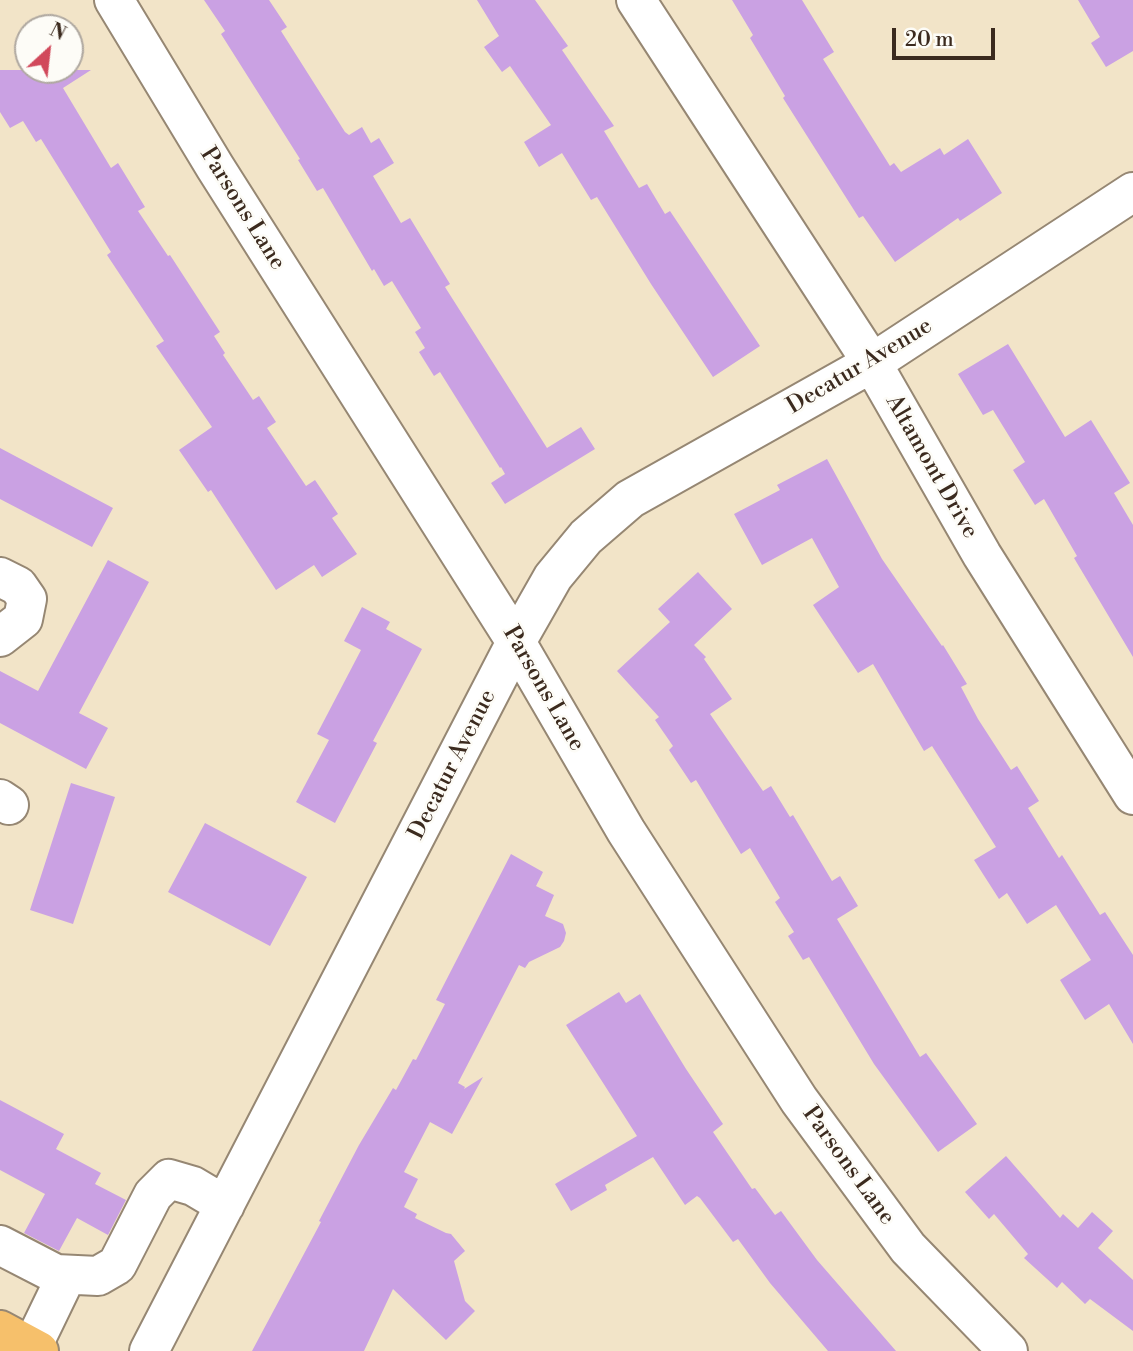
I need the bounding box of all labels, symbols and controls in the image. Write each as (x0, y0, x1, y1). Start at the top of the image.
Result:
north arrow (14, 14, 84, 84)
scale bar (895, 14, 998, 58)
text: N (45, 18, 70, 46)
text: 20 m (905, 27, 954, 53)
street label: Parsons Lane (193, 142, 291, 276)
street label: Decatur Avenue (782, 313, 938, 421)
street label: Altamont Drive (879, 390, 983, 544)
street label: Parsons Lane (496, 622, 590, 756)
street label: Decatur Avenue (403, 685, 503, 845)
street label: Parsons Lane (796, 1101, 900, 1231)

